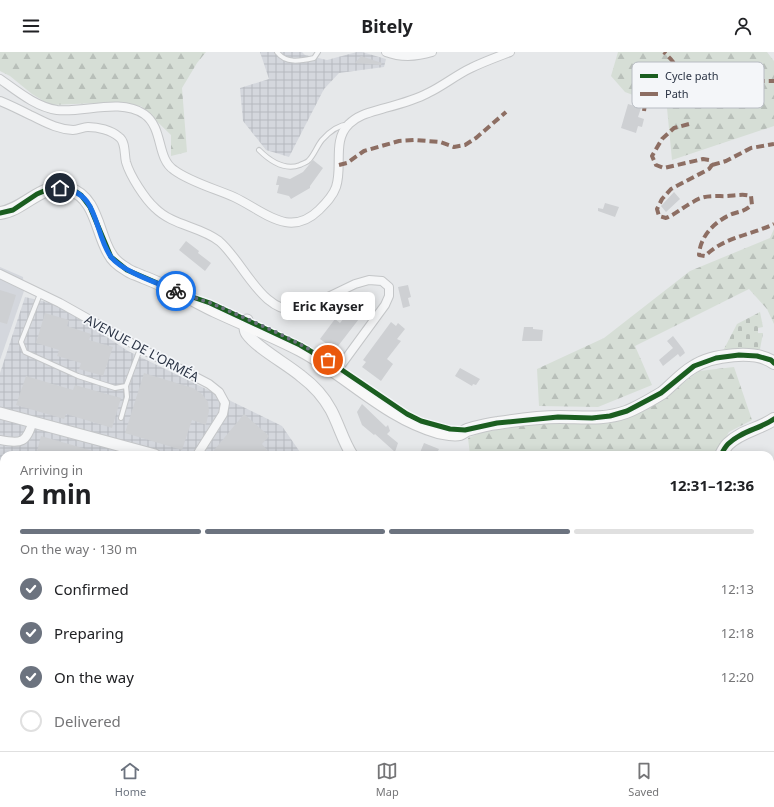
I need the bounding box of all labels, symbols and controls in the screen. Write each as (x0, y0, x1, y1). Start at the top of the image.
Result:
text: Bitely (361, 14, 413, 38)
icon: menu (20, 15, 42, 37)
icon: person (732, 15, 754, 37)
legend (632, 62, 764, 108)
text: Cycle path (665, 68, 718, 83)
text: Path (665, 86, 689, 101)
pin (43, 171, 77, 205)
icon: home (49, 177, 71, 199)
courier (156, 271, 196, 311)
icon: bike (165, 280, 187, 302)
callout: Eric Kayser (281, 292, 375, 320)
text: Eric Kayser (292, 297, 364, 315)
street label: AVENUE DE L'ORMÉA (82, 310, 203, 386)
pin (311, 343, 345, 377)
icon: bag (317, 349, 339, 371)
text: Arriving in (20, 461, 83, 479)
text: 12:31–12:36 (669, 475, 754, 495)
text: 2 min (20, 476, 92, 512)
text: On the way · 130 m (20, 540, 137, 558)
icon: check (20, 578, 42, 600)
text: Confirmed (54, 579, 129, 599)
text: 12:13 (721, 580, 754, 598)
icon: check (20, 622, 42, 644)
text: Preparing (54, 623, 124, 643)
text: 12:18 (721, 624, 754, 642)
icon: check (20, 666, 42, 688)
text: On the way (54, 667, 134, 687)
text: 12:20 (721, 668, 754, 686)
text: Delivered (54, 711, 121, 731)
tab: Home (115, 760, 146, 799)
tab: Map (376, 760, 399, 799)
tab: Saved (628, 760, 659, 799)

